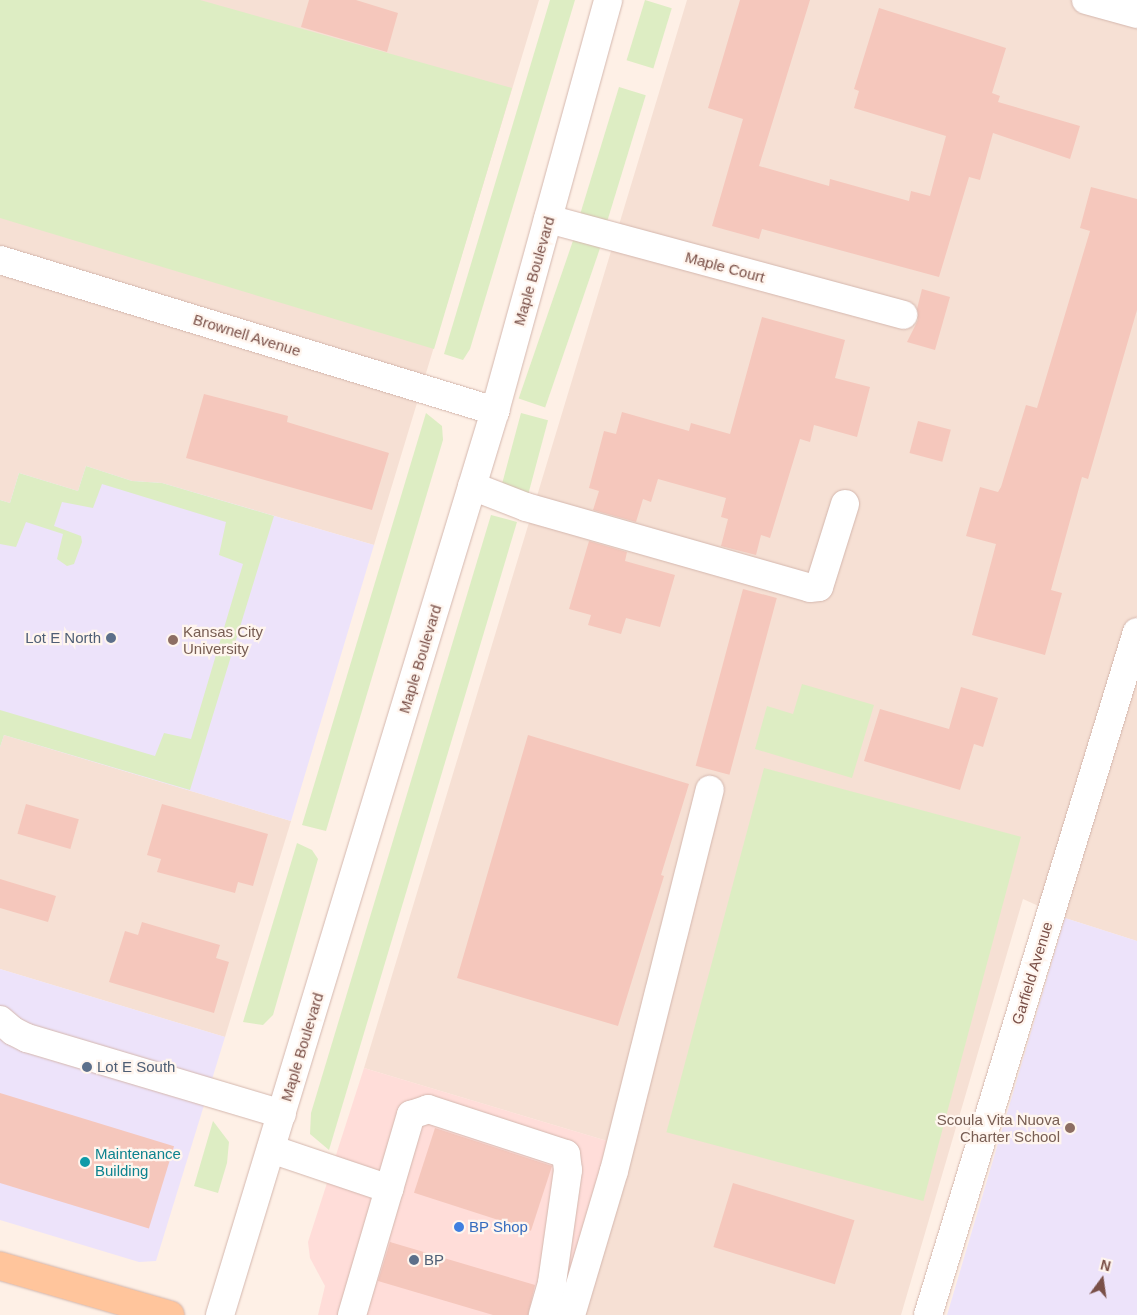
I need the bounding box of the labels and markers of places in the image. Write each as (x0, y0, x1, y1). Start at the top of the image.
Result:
place label: Kansas City University (183, 622, 263, 657)
place label: Lot E North (25, 629, 101, 647)
marker: Lot E North (105, 632, 117, 644)
marker: Kansas City University (167, 634, 179, 646)
place label: Lot E South (97, 1058, 175, 1076)
marker: Lot E South (81, 1061, 93, 1073)
place label: Scoula Vita Nuova Charter School (937, 1110, 1060, 1145)
marker: Scoula Vita Nuova Charter School (1064, 1122, 1076, 1134)
place label: Maintenance Building (95, 1144, 181, 1179)
marker: Maintenance Building (79, 1156, 91, 1168)
place label: BP Shop (469, 1218, 528, 1236)
marker: BP Shop (453, 1221, 465, 1233)
place label: BP (424, 1251, 444, 1269)
marker: BP (408, 1254, 420, 1266)

